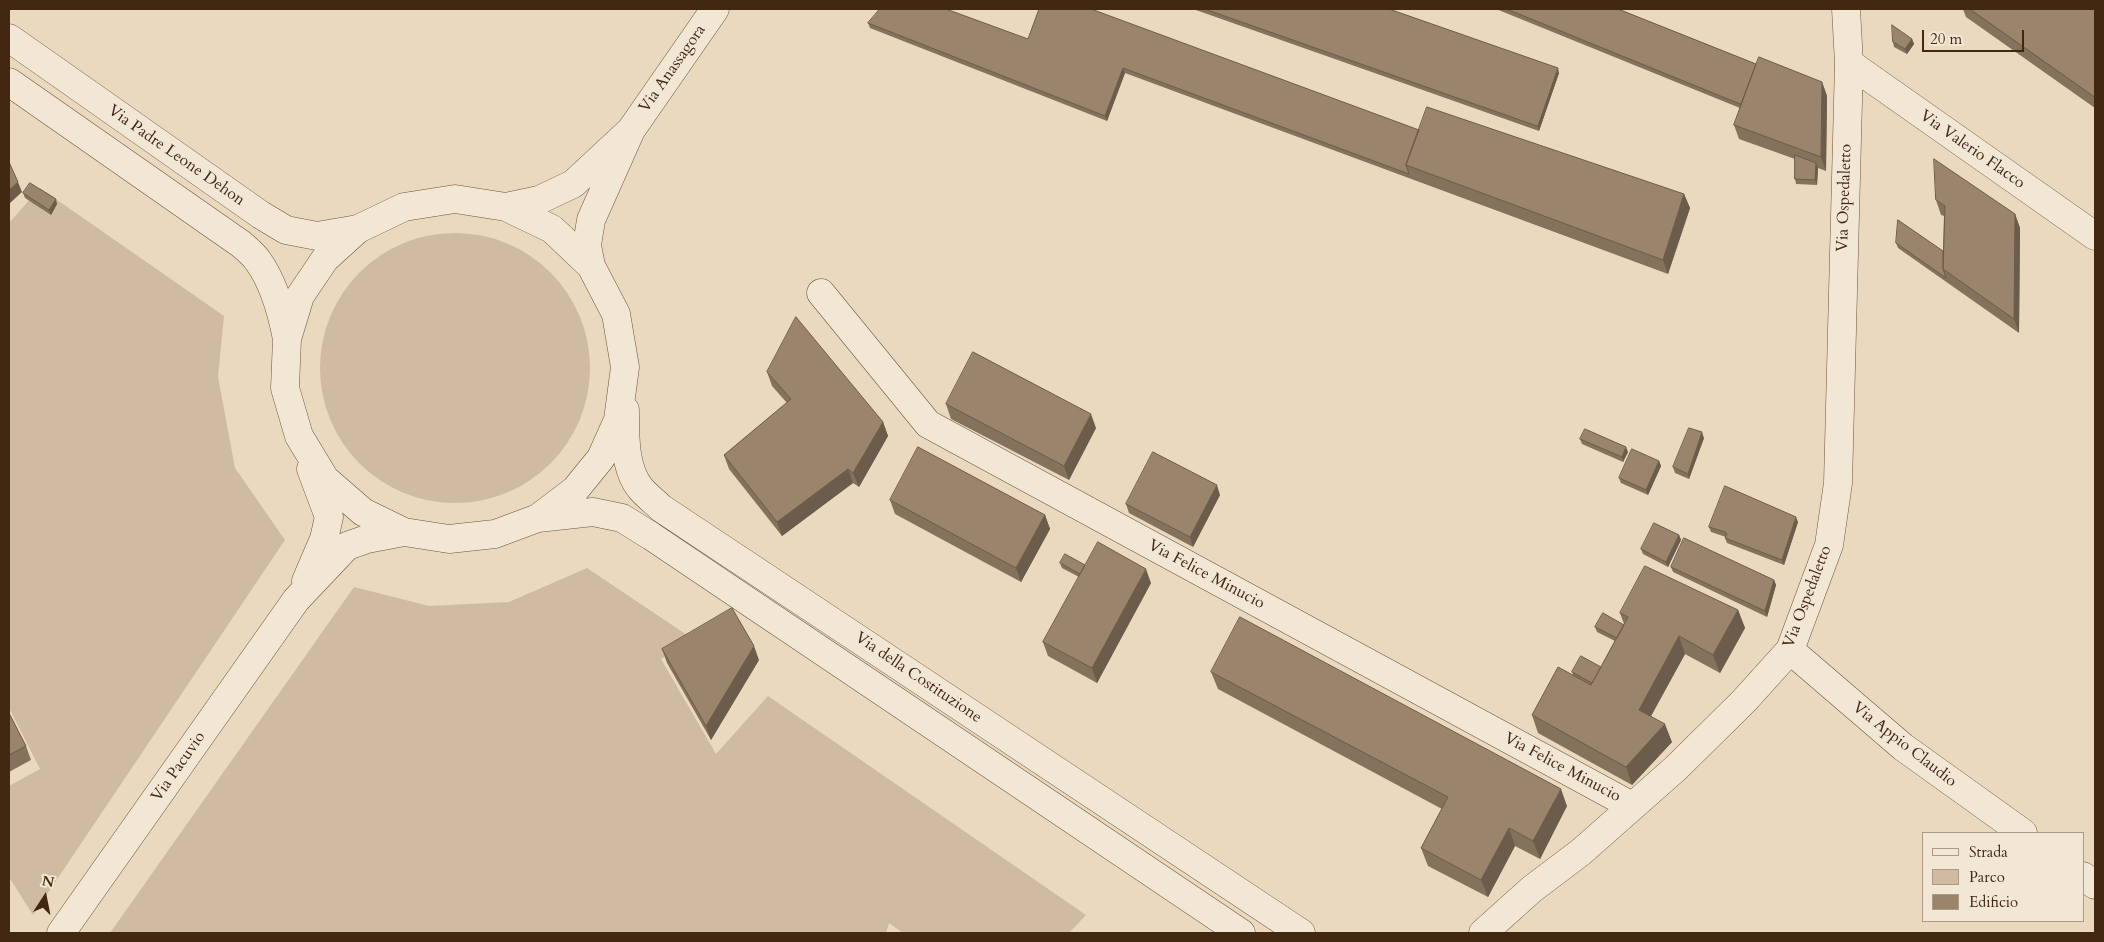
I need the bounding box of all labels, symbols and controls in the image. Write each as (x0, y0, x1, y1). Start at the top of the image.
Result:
scale bar (1924, 20, 2026, 52)
street label: Via Anassagora (636, 21, 710, 117)
text: 20 m (1930, 29, 1962, 49)
street label: Via Padre Leone Dehon (104, 101, 248, 211)
street label: Via Valerio Flacco (1916, 107, 2028, 193)
street label: Via Ospedaletto (1834, 144, 1856, 252)
street label: Via Felice Minucio (1144, 536, 1268, 614)
street label: Via Ospedaletto (1780, 543, 1836, 651)
street label: Via della Costituzione (851, 628, 985, 728)
street label: Via Appio Claudio (1848, 698, 1960, 792)
street label: Via Pacuvio (148, 728, 210, 806)
street label: Via Felice Minucio (1500, 729, 1624, 807)
legend (1922, 832, 2084, 922)
text: Strada (1969, 842, 2008, 862)
text: Parco (1969, 867, 2005, 887)
text: N (40, 871, 56, 892)
north arrow (20, 872, 70, 922)
text: Edificio (1969, 892, 2018, 912)

